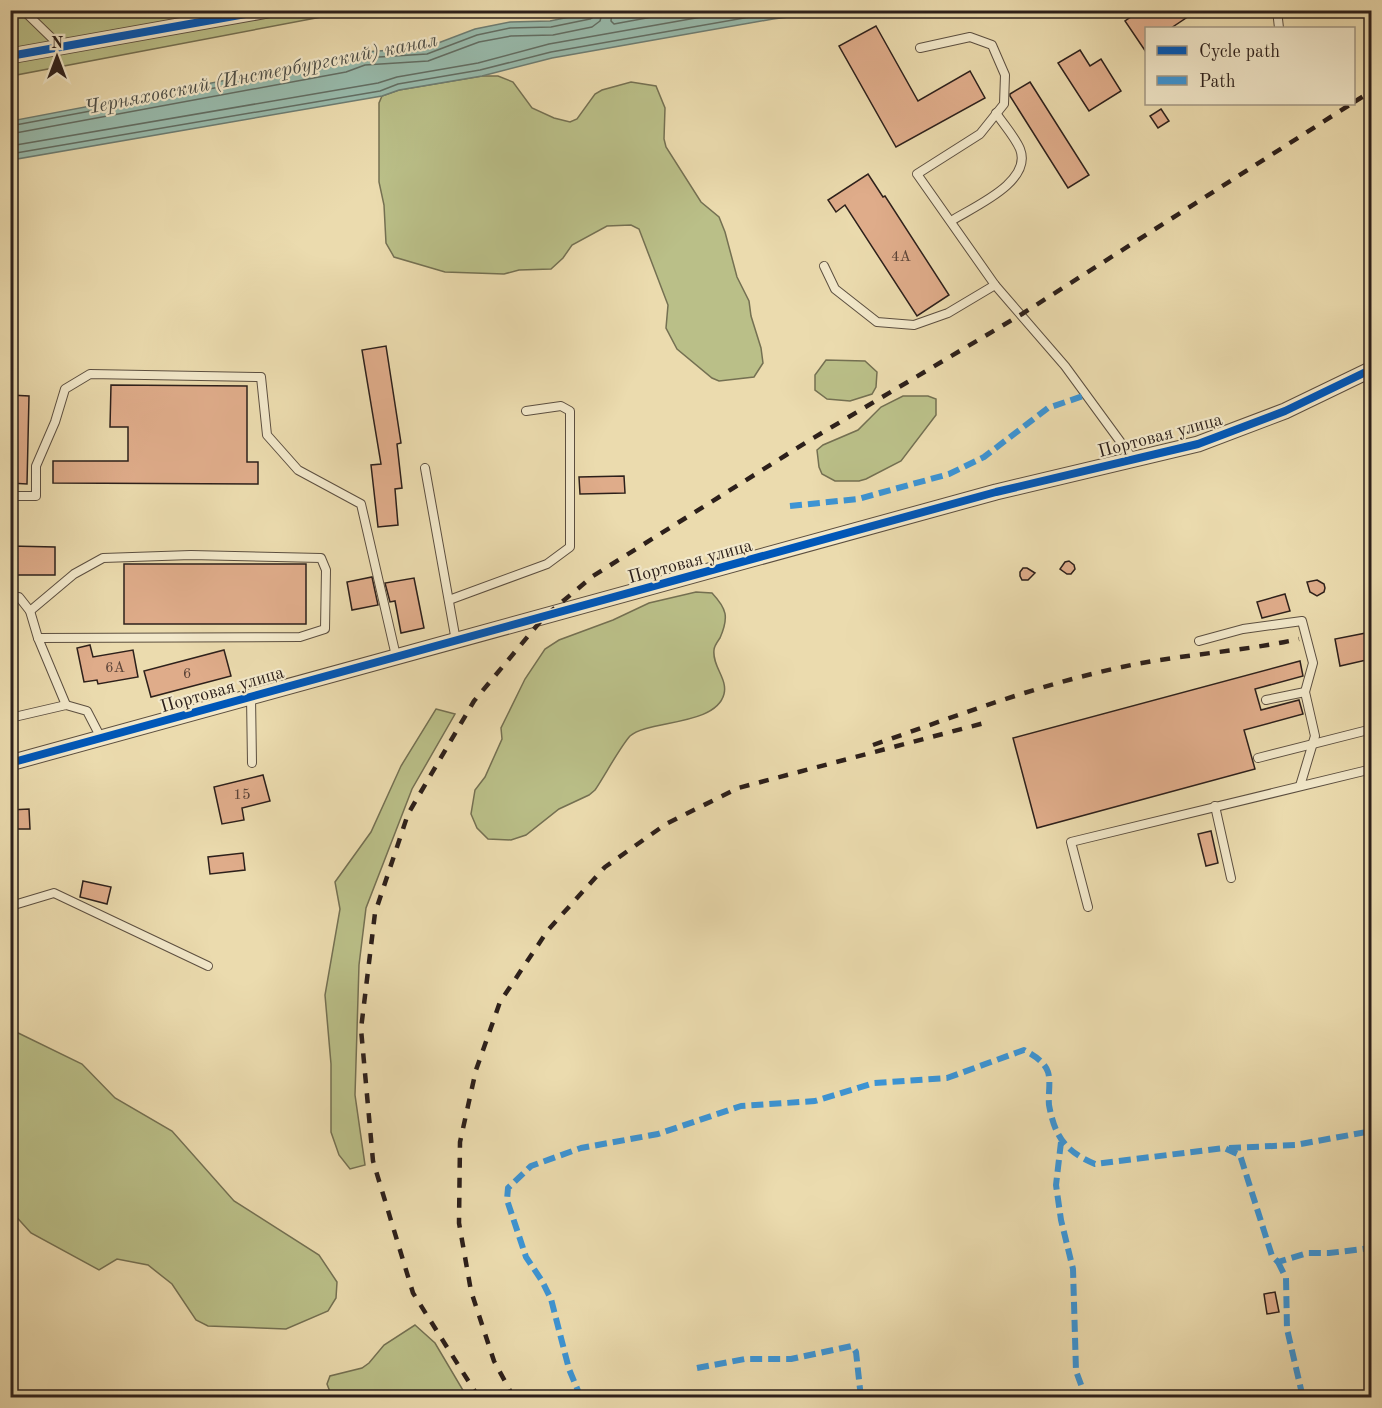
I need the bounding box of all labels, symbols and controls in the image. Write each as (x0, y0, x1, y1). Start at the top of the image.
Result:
north arrow (27, 27, 87, 87)
legend (1145, 27, 1355, 105)
water label: Черняховский (Инстербургский) канал (83, 31, 440, 119)
text: N (51, 36, 64, 52)
text: Cycle path (1199, 43, 1280, 61)
text: Path (1199, 73, 1236, 91)
house number: 4А (891, 250, 912, 265)
street label: Портовая улица (1096, 411, 1224, 461)
street label: Портовая улица (626, 537, 754, 587)
house number: 6А (105, 661, 126, 676)
street label: Портовая улица (158, 664, 286, 716)
house number: 6 (183, 667, 191, 682)
house number: 15 (233, 788, 251, 803)

